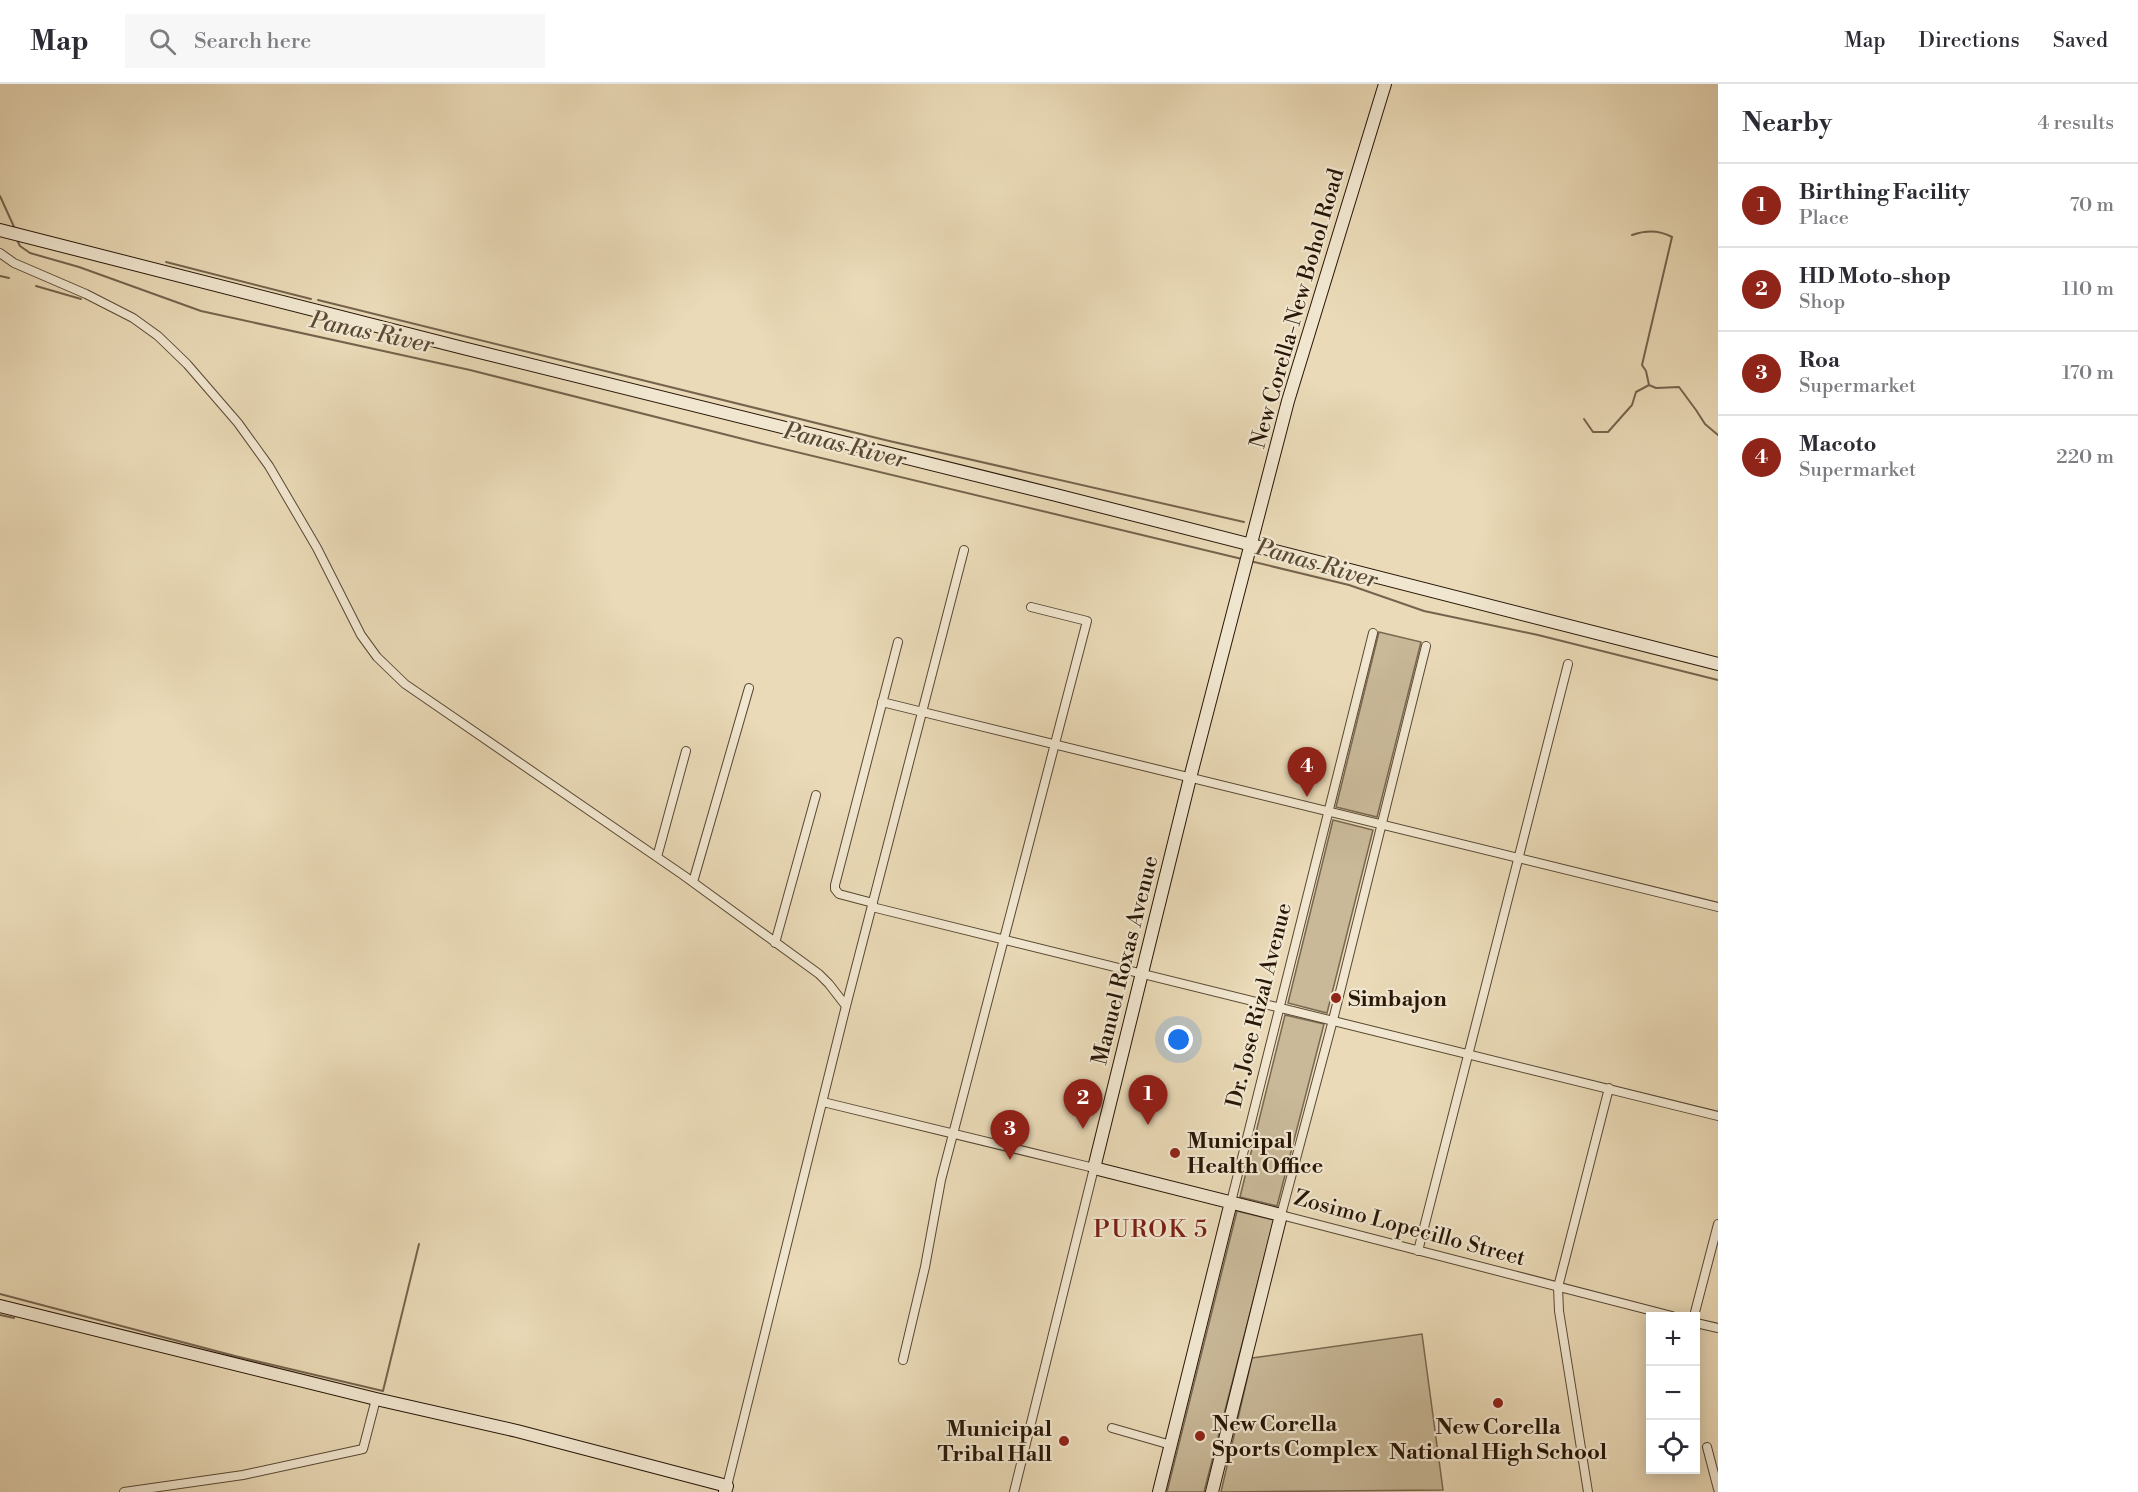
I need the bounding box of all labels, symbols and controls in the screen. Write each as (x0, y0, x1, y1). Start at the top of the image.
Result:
search box (125, 14, 545, 68)
text: Map (30, 24, 89, 59)
icon: search (146, 25, 179, 58)
text: Search here (194, 28, 311, 55)
text: Map (1844, 28, 1886, 54)
text: Directions (1919, 28, 2020, 54)
text: Saved (2053, 28, 2108, 54)
text: Nearby (1742, 107, 1832, 139)
text: 4 results (2037, 111, 2114, 136)
street label: New Corella-New Bohol Road (1245, 165, 1350, 451)
text: Birthing Facility (1799, 179, 1970, 206)
text: 1 (1757, 193, 1766, 218)
text: 70 m (2070, 193, 2114, 218)
text: Place (1799, 206, 1849, 231)
text: HD Moto-shop (1799, 263, 1951, 290)
text: 2 (1755, 277, 1768, 302)
text: 110 m (2062, 277, 2114, 302)
text: Shop (1799, 290, 1845, 315)
water label: Panas River (306, 305, 437, 361)
text: Roa (1799, 347, 1840, 374)
text: 3 (1755, 361, 1768, 386)
text: 170 m (2062, 361, 2114, 386)
text: Supermarket (1799, 374, 1916, 399)
water label: Panas River (779, 416, 910, 476)
text: Macoto (1799, 431, 1876, 458)
text: 4 (1755, 445, 1768, 470)
text: 220 m (2056, 445, 2114, 470)
text: Supermarket (1799, 458, 1916, 483)
water label: Panas River (1251, 532, 1382, 596)
pin: 4 (1288, 748, 1326, 797)
street label: Manuel Roxas Avenue (1086, 853, 1165, 1068)
street label: Dr. Jose Rizal Avenue (1221, 900, 1298, 1111)
place label: Simbajon (1348, 986, 1447, 1013)
marker: Simbajon (1329, 991, 1343, 1005)
your location (1164, 1025, 1193, 1054)
pin: 1 (1128, 1076, 1168, 1125)
pin: 2 (1064, 1080, 1102, 1129)
pin: 3 (990, 1110, 1030, 1160)
place label: Municipal Health Office (1187, 1128, 1324, 1180)
marker: Municipal Health Office (1168, 1146, 1182, 1160)
street label: Zosimo Lopecillo Street (1291, 1185, 1529, 1272)
district label: PUROK 5 (1093, 1215, 1209, 1245)
map controls (1646, 1312, 1700, 1474)
button: + (1646, 1312, 1700, 1366)
button: − (1646, 1366, 1700, 1420)
marker: New Corella National High School (1491, 1396, 1505, 1410)
place label: New Corella Sports Complex (1212, 1411, 1378, 1463)
place label: New Corella National High School (1389, 1414, 1607, 1466)
place label: Municipal Tribal Hall (938, 1416, 1052, 1468)
button: locate (1646, 1420, 1700, 1474)
marker: New Corella Sports Complex (1193, 1429, 1207, 1443)
marker: Municipal Tribal Hall (1057, 1434, 1071, 1448)

